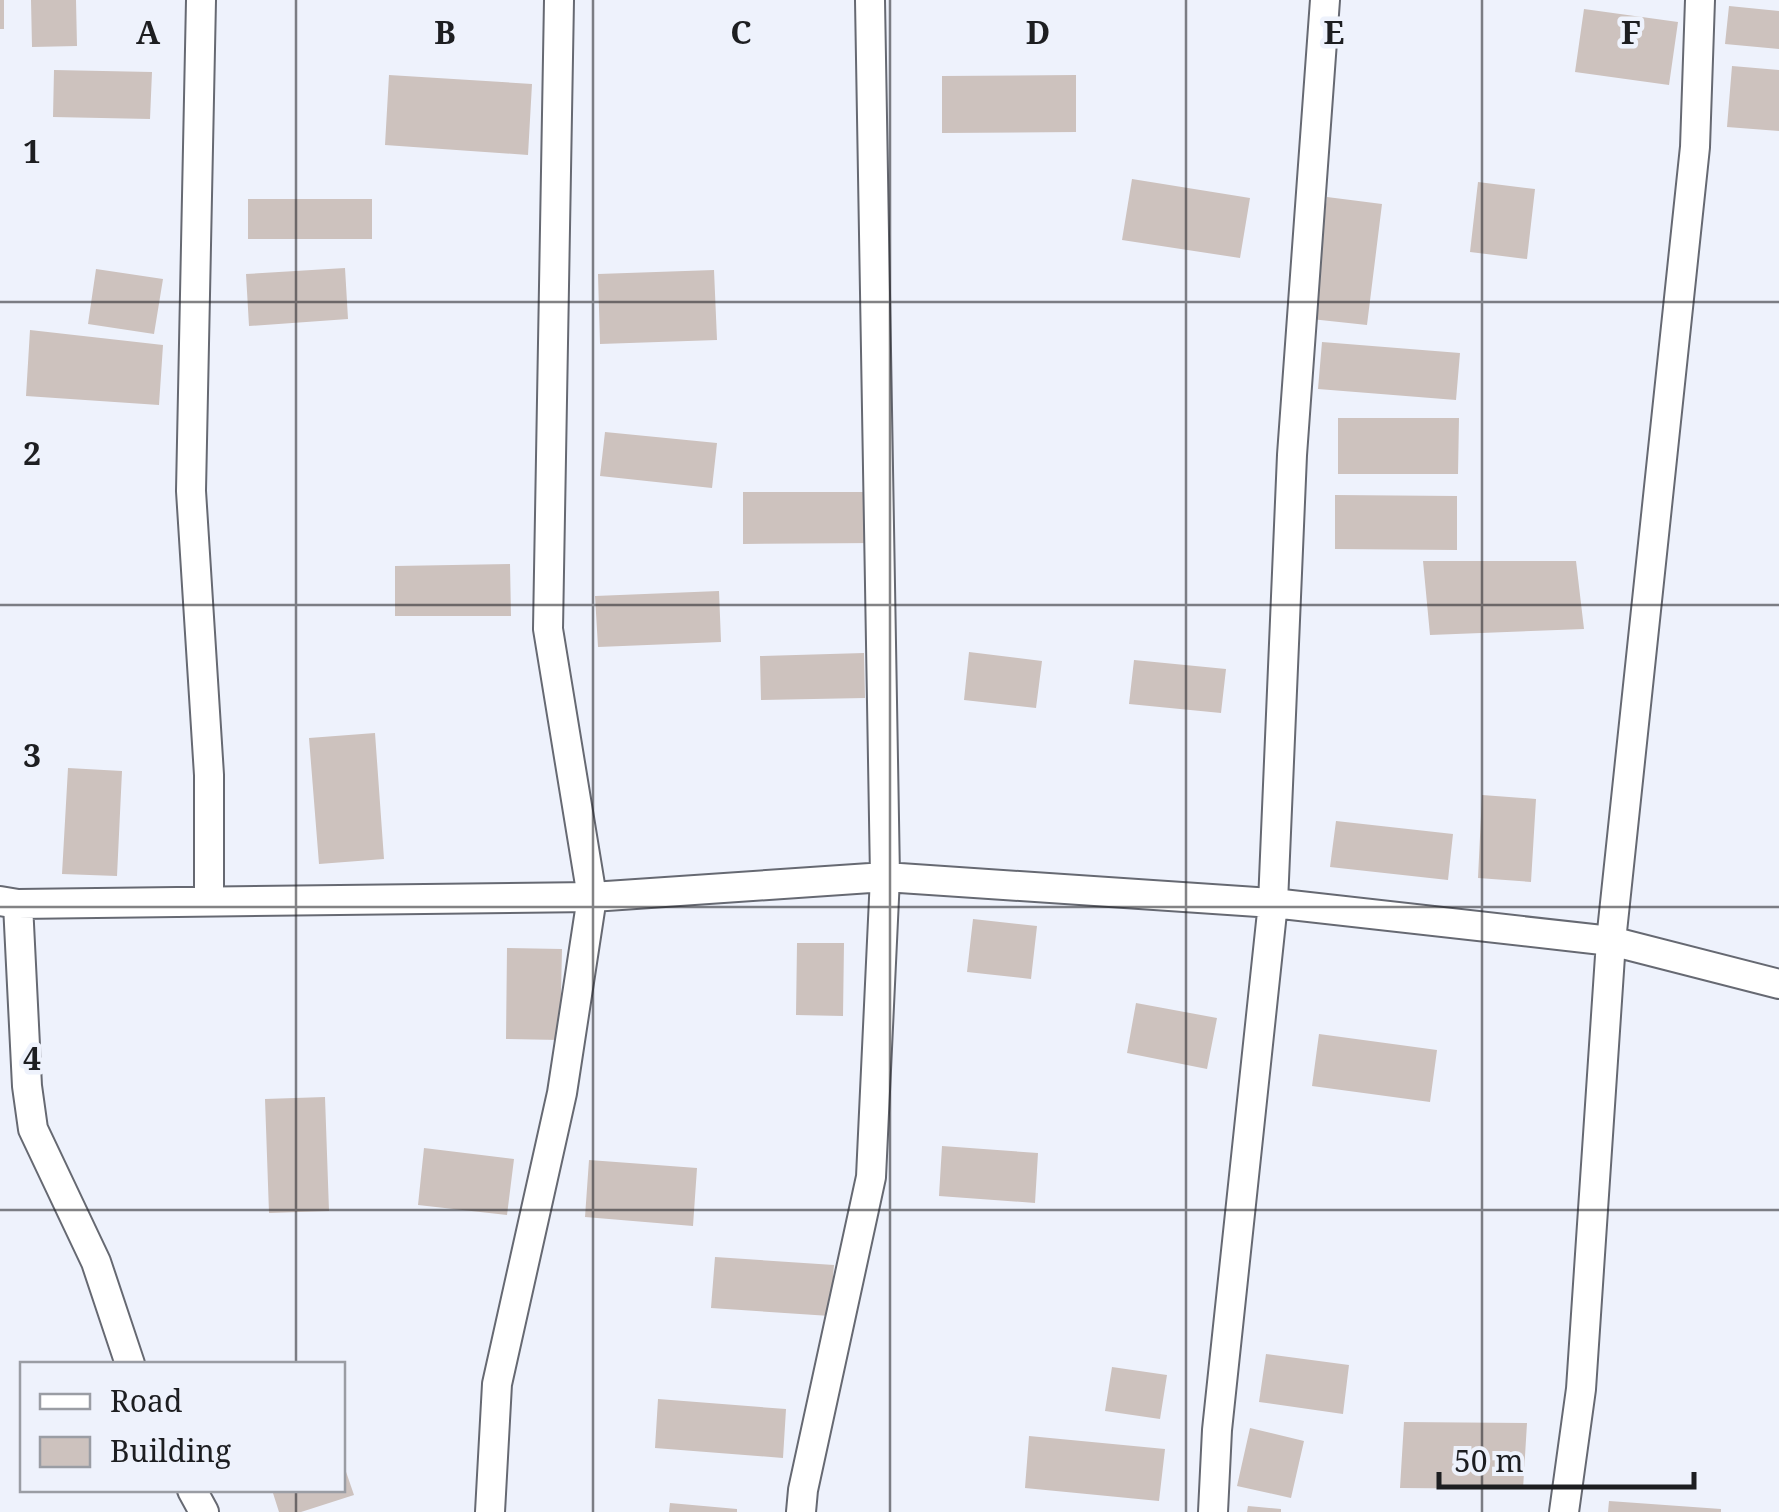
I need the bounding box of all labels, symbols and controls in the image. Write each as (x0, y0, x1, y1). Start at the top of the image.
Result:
text: A (136, 10, 161, 53)
text: B (434, 10, 456, 53)
text: C (730, 10, 752, 53)
text: D (1026, 10, 1050, 53)
text: E (1324, 10, 1344, 53)
text: F (1621, 10, 1641, 53)
text: 1 (23, 129, 41, 172)
text: 2 (23, 431, 41, 474)
text: 3 (23, 733, 41, 776)
text: 4 (23, 1036, 41, 1079)
legend (20, 1362, 345, 1492)
text: Road (110, 1380, 182, 1421)
scale bar (1439, 1427, 1694, 1489)
text: Building (110, 1430, 231, 1471)
text: 50 m (1454, 1440, 1524, 1481)

